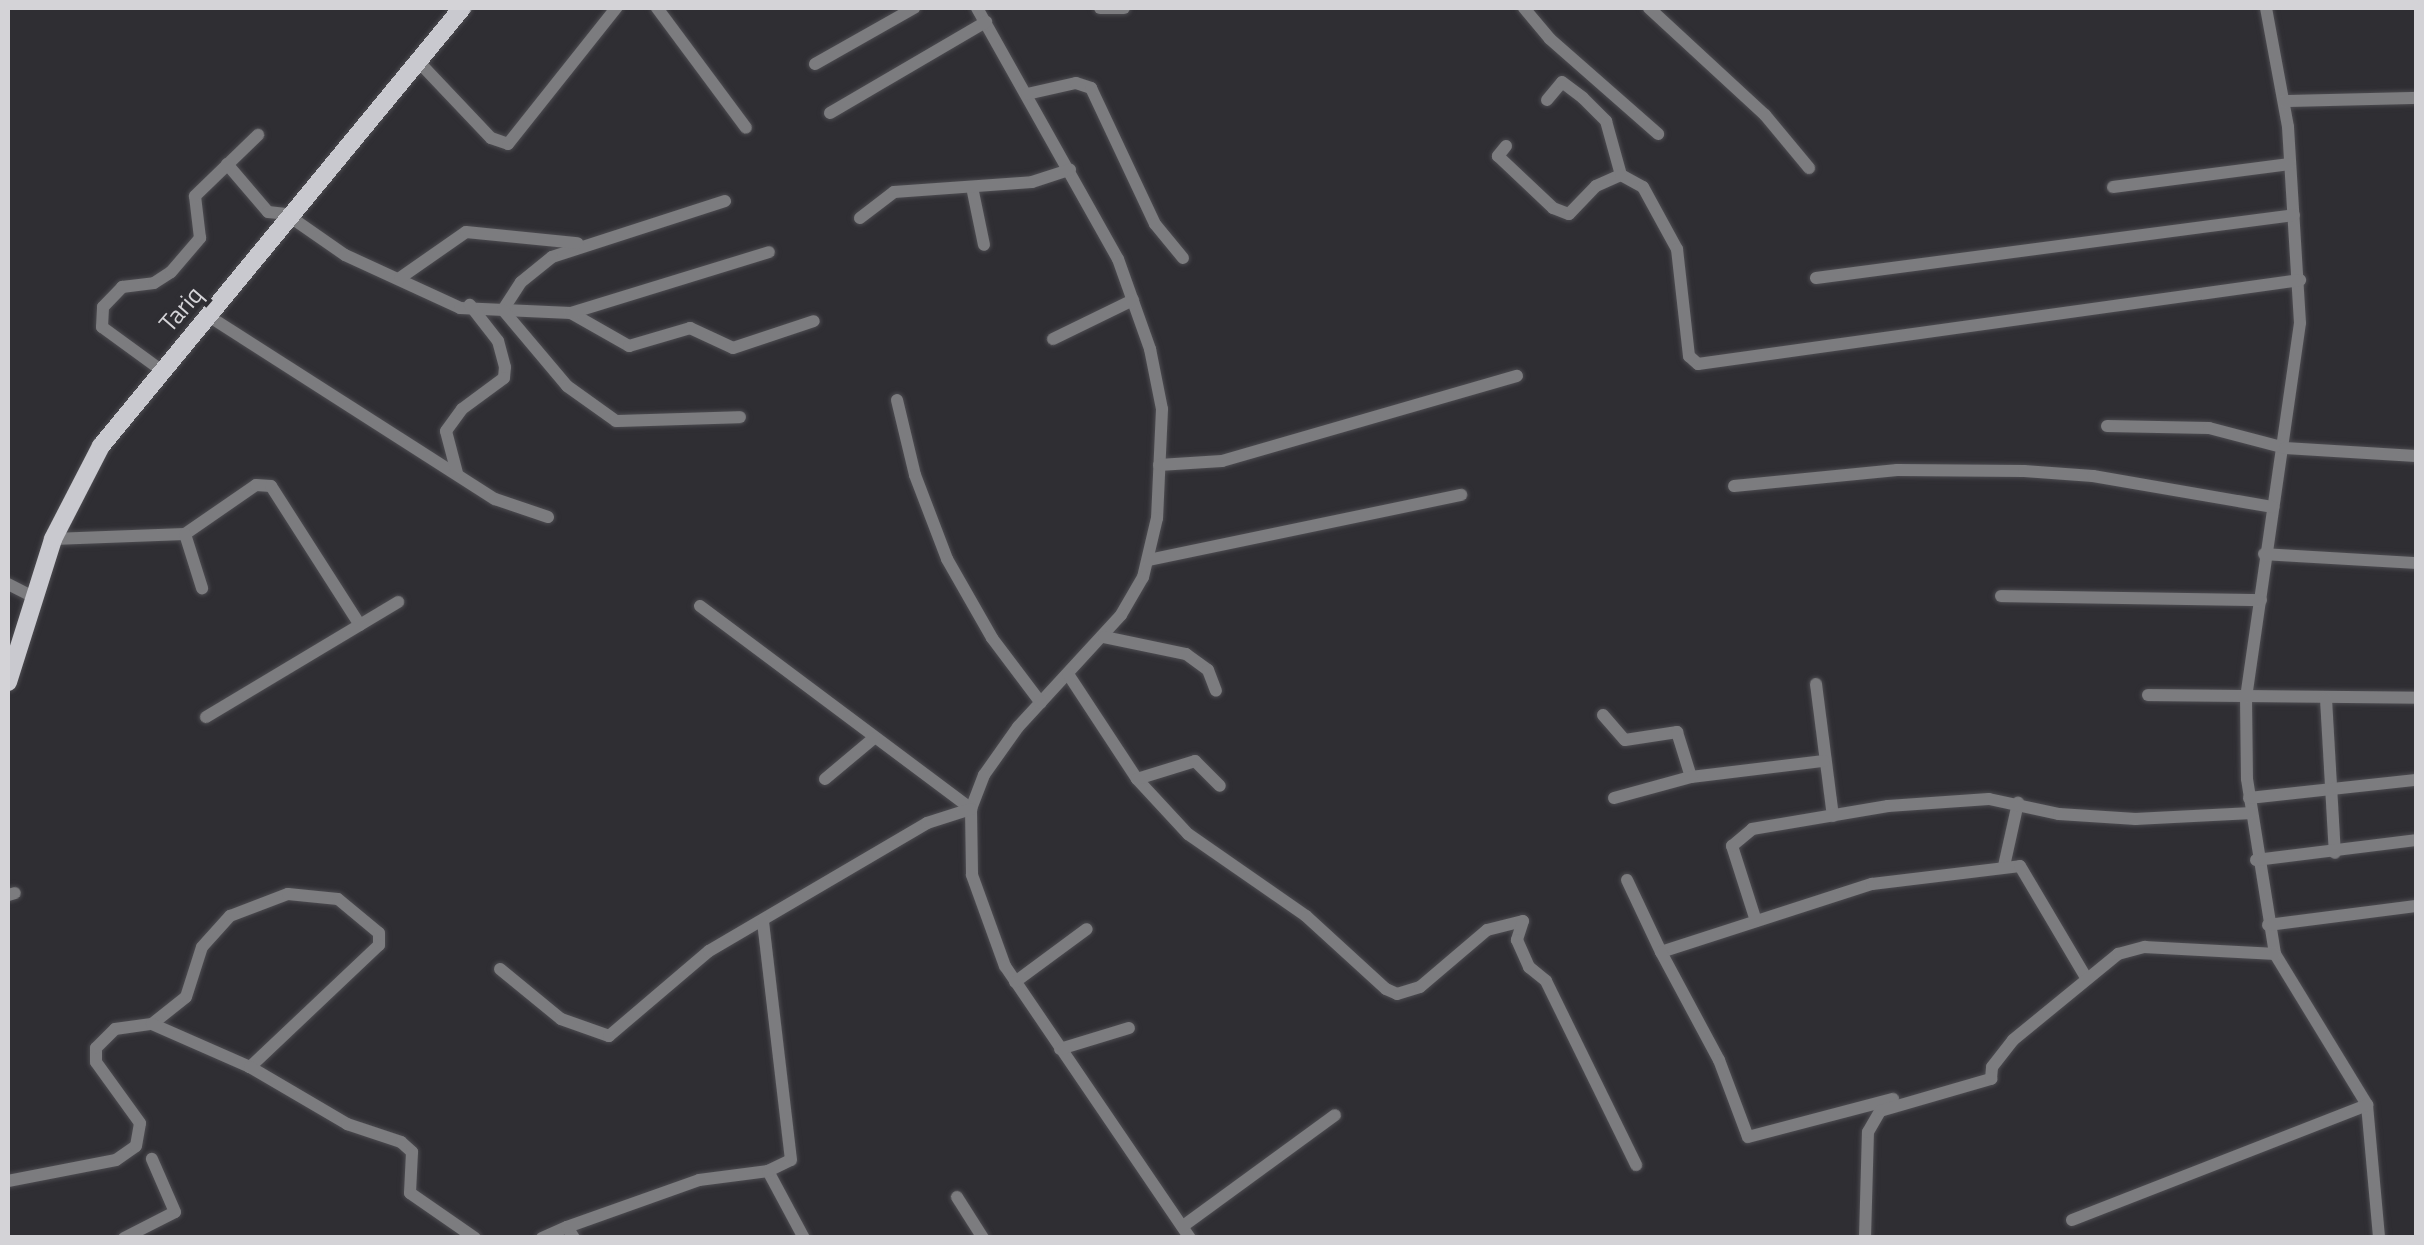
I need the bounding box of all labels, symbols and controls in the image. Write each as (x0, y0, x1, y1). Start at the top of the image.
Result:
street label: Tariq (153, 280, 209, 338)

